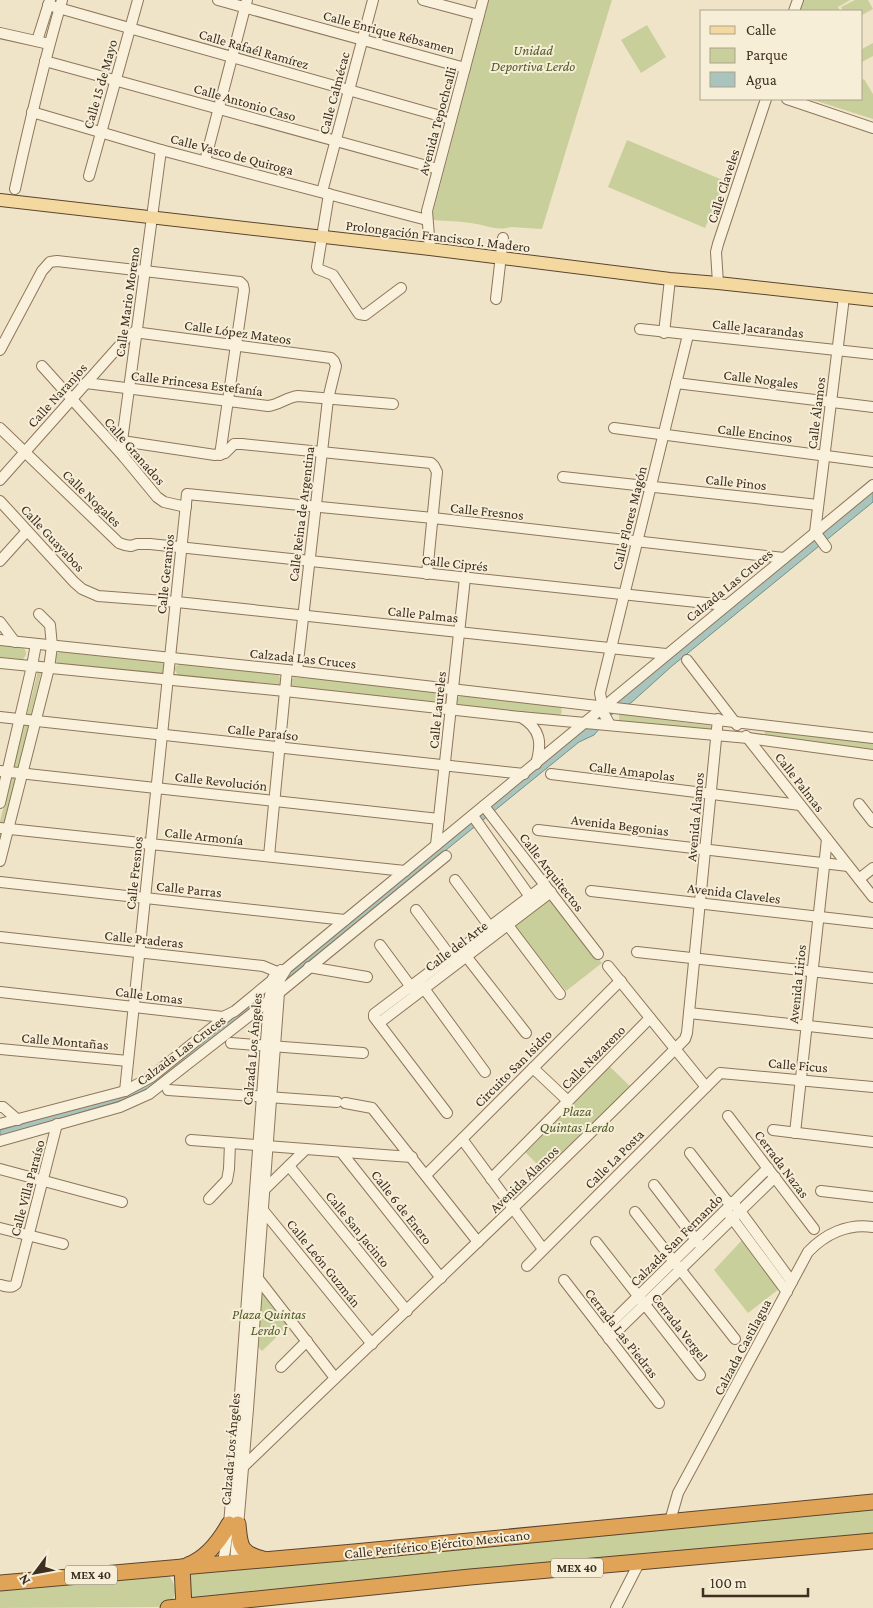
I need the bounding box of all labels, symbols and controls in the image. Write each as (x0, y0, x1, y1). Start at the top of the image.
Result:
street label: Calle Enrique Rébsamen (321, 7, 457, 57)
legend (700, 10, 863, 100)
text: Calle (746, 22, 777, 38)
street label: Calle Rafaél Ramírez (197, 26, 311, 72)
street label: Calle 15 de Mayo (80, 37, 120, 130)
park label: Unidad Deportiva Lerdo (491, 42, 575, 74)
text: Parque (746, 47, 788, 64)
street label: Calle Calmécac (315, 50, 353, 136)
street label: Avenida Tepochcalli (415, 65, 459, 177)
text: Agua (746, 72, 777, 89)
street label: Calle Antonio Caso (192, 80, 298, 124)
street label: Calle Vasco de Quiroga (169, 130, 296, 178)
street label: Calle Claveles (703, 147, 743, 225)
street label: Prolongación Francisco I. Madero (345, 217, 531, 255)
street label: Calle Mario Moreno (111, 246, 143, 358)
street label: Calle Jacarandas (712, 315, 804, 341)
street label: Calle López Mateos (183, 317, 293, 347)
street label: Calle Naranjos (24, 360, 91, 431)
street label: Calle Nogales (723, 366, 799, 392)
street label: Calle Princesa Estefanía (130, 367, 264, 399)
street label: Calle Álamos (804, 376, 828, 450)
street label: Calle Granados (101, 414, 169, 488)
street label: Calle Encinos (717, 420, 793, 446)
street label: Calle Reina de Argentina (285, 445, 317, 583)
street label: Calle Flores Magón (608, 464, 650, 572)
street label: Calle Nogales (59, 466, 125, 530)
street label: Calle Pinos (705, 471, 767, 493)
street label: Calle Fresnos (449, 499, 525, 523)
street label: Calle Guayabos (18, 501, 88, 575)
street label: Calle Geranios (153, 533, 177, 615)
street label: Calzada Las Cruces (682, 545, 776, 625)
street label: Calle Ciprés (421, 552, 489, 574)
street label: Calle Palmas (387, 602, 459, 626)
street label: Calzada Las Cruces (249, 644, 357, 672)
street label: Calle Laureles (425, 670, 449, 750)
street label: Calle Paraíso (227, 720, 299, 744)
street label: Calle Palmas (772, 749, 828, 815)
street label: Calle Amapolas (588, 758, 676, 784)
street label: Calle Revolución (174, 768, 268, 794)
street label: Avenida Álamos (683, 772, 707, 862)
street label: Avenida Begonias (570, 811, 670, 839)
street label: Calle Armonía (164, 824, 245, 848)
street label: Calle Arquitectos (516, 830, 588, 914)
street label: Calle Fresnos (122, 835, 146, 911)
street label: Calle Parras (155, 878, 223, 900)
street label: Avenida Claveles (686, 879, 782, 907)
street label: Calle del Arte (422, 917, 490, 975)
street label: Calle Praderas (104, 927, 184, 951)
street label: Avenida Lirios (785, 944, 809, 1024)
street label: Calle Lomas (114, 983, 184, 1007)
street label: Calzada Los Ángeles (239, 992, 265, 1106)
street label: Calzada Las Cruces (134, 1011, 228, 1089)
street label: Calle Nazareno (558, 1022, 628, 1092)
street label: Circuito San Isidro (471, 1026, 555, 1110)
street label: Calle Montañas (21, 1029, 109, 1053)
street label: Calle Ficus (767, 1054, 829, 1076)
park label: Plaza Quintas Lerdo (540, 1103, 614, 1135)
street label: Calle La Posta (581, 1126, 647, 1192)
street label: Cerrada Nazas (751, 1127, 813, 1201)
street label: Calle Villa Paraíso (6, 1138, 48, 1238)
street label: Avenida Álamos (486, 1142, 562, 1216)
street label: Calle 6 de Enero (368, 1167, 436, 1247)
street label: Calle San Jacinto (322, 1188, 394, 1270)
street label: Calzada San Fernando (627, 1190, 726, 1289)
street label: Calle León Guzmán (284, 1216, 365, 1311)
street label: Cerrada Las Piedras (582, 1285, 662, 1381)
street label: Cerrada Vergel (649, 1290, 712, 1364)
street label: Calzada Castilagua (710, 1296, 774, 1398)
park label: Plaza Quintas Lerdo I (232, 1306, 307, 1338)
street label: Calzada Los Ángeles (217, 1392, 243, 1506)
street label: Calle Periférico Ejército Mexicano (343, 1526, 531, 1563)
north arrow (10, 1548, 60, 1598)
road number: MEX 40 (551, 1559, 603, 1578)
road number: MEX 40 (65, 1566, 117, 1584)
scale bar (703, 1566, 808, 1598)
text: N (14, 1571, 33, 1588)
text: 100 m (710, 1575, 747, 1591)

